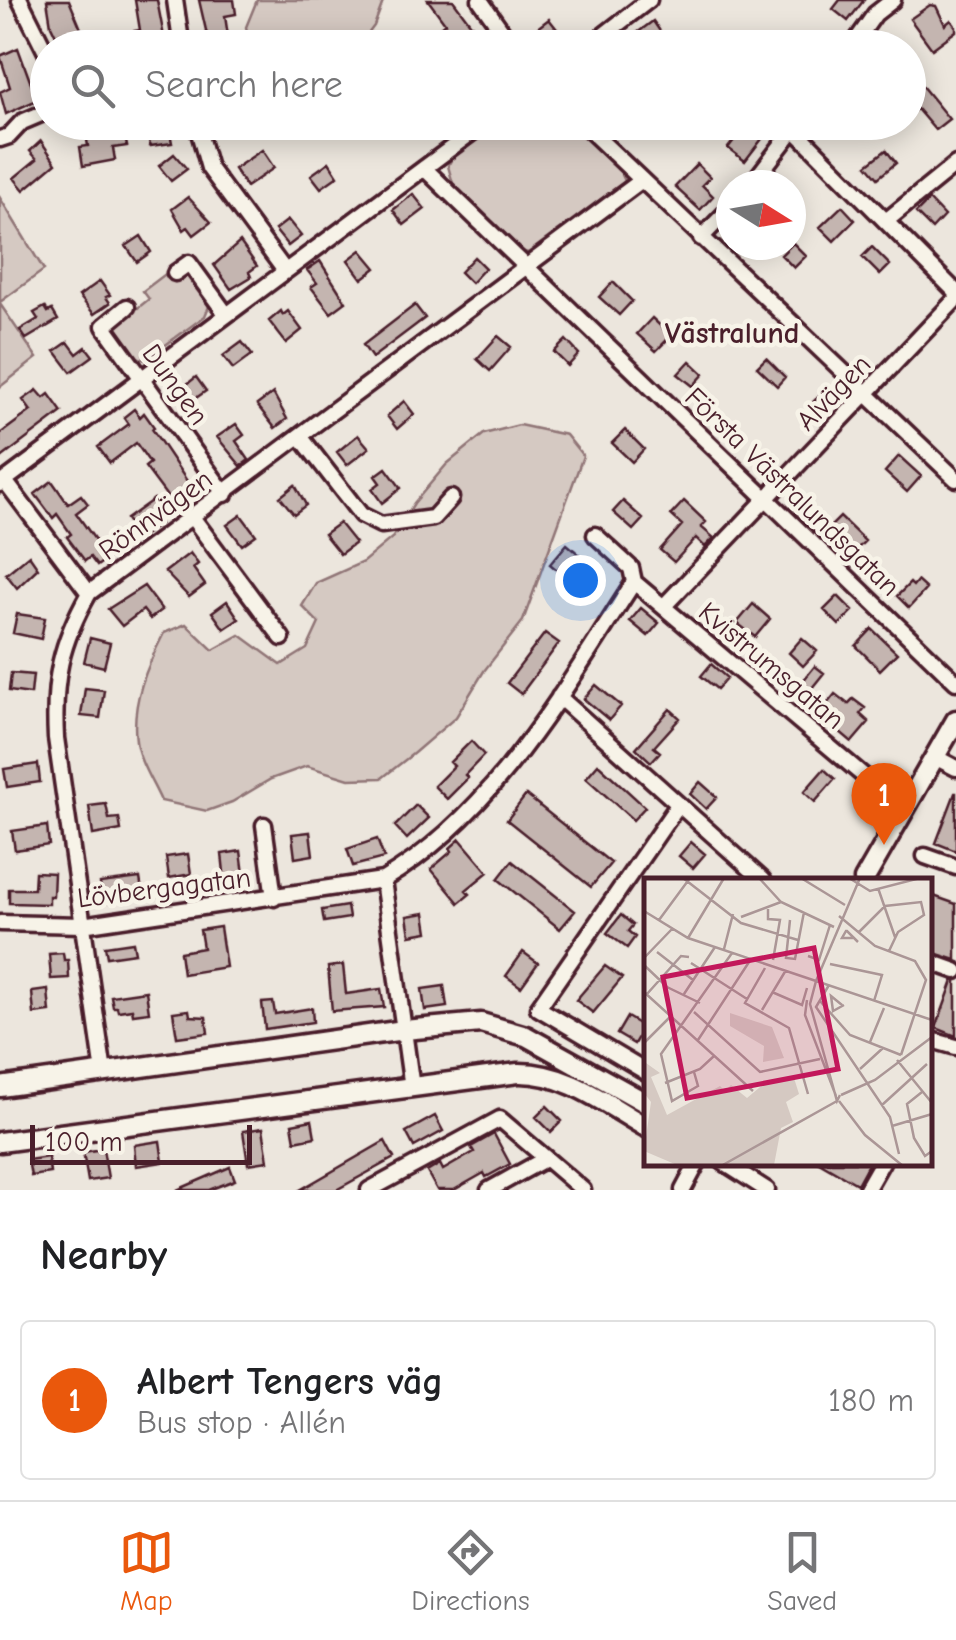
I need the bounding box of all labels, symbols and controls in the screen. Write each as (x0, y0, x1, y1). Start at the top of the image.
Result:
search box (30, 30, 926, 140)
icon: search (65, 58, 120, 113)
text: Search here (145, 63, 343, 107)
north arrow (716, 170, 806, 260)
district label: Västralund (665, 316, 799, 351)
street label: Dungen (135, 338, 215, 431)
street label: Alvägen (790, 348, 877, 437)
street label: Första Västralundsgatan (678, 381, 906, 602)
street label: Rönnvägen (93, 463, 218, 567)
your location (555, 555, 606, 606)
street label: Kvistrumsgatan (692, 596, 851, 736)
pin: 1 (852, 762, 916, 845)
street label: Lövbergagatan (75, 861, 253, 915)
inset map (644, 878, 931, 1165)
scale bar (30, 1120, 252, 1164)
text: 100 m (45, 1126, 123, 1158)
text: Nearby (40, 1231, 167, 1280)
text: Albert Tengers väg (137, 1360, 443, 1404)
text: 1 (68, 1382, 81, 1419)
text: 180 m (828, 1382, 914, 1419)
text: Bus stop · Allén (137, 1404, 346, 1441)
tab: Map (119, 1525, 174, 1617)
tab: Directions (411, 1525, 530, 1617)
tab: Saved (767, 1525, 837, 1617)

